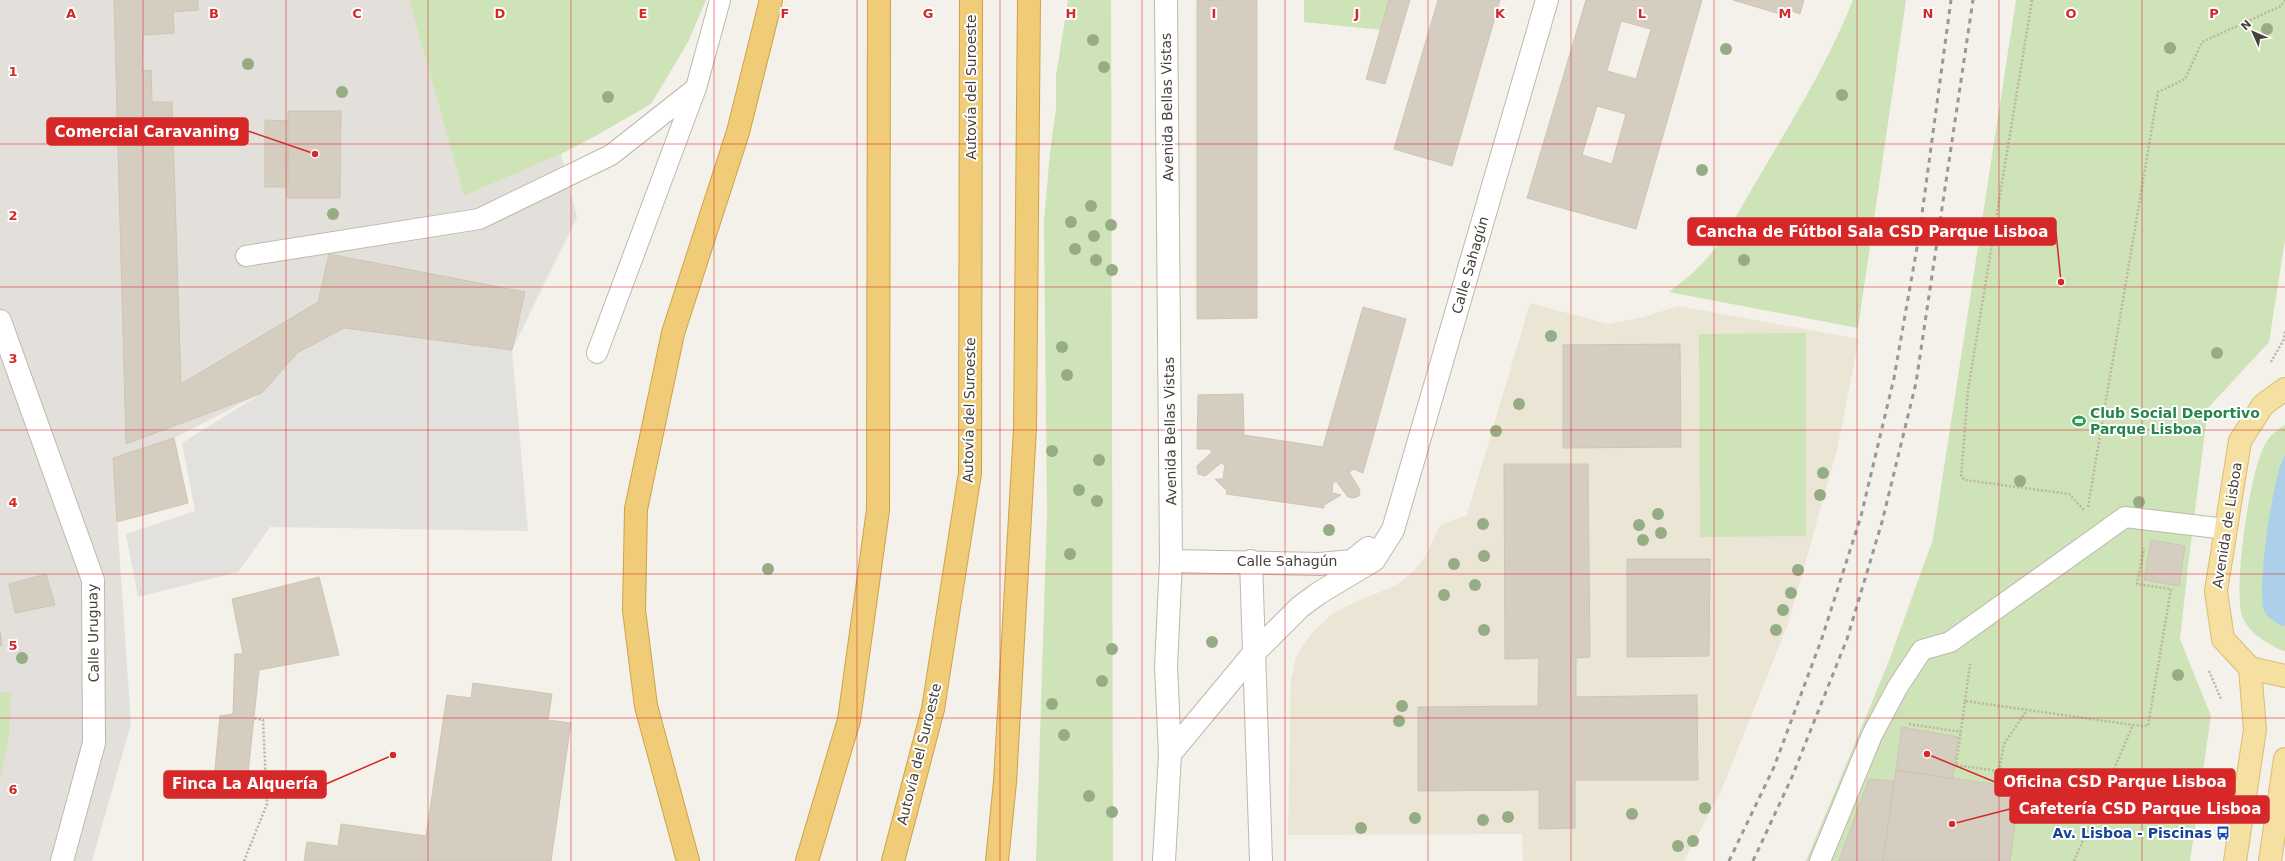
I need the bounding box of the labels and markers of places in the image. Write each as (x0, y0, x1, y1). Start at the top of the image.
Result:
callout: Comercial Caravaning (47, 118, 248, 145)
callout: Cancha de Fútbol Sala CSD Parque Lisboa (1688, 218, 2056, 245)
place label: Club Social Deportivo Parque Lisboa (2090, 405, 2260, 437)
sports icon: Club Social Deportivo Parque Lisboa (2071, 413, 2087, 429)
callout: Oficina CSD Parque Lisboa (1995, 769, 2235, 796)
callout: Finca La Alquería (164, 771, 326, 798)
callout: Cafetería CSD Parque Lisboa (2010, 796, 2269, 823)
place label: Av. Lisboa - Piscinas (2053, 825, 2212, 841)
bus stop icon: Av. Lisboa - Piscinas (2215, 825, 2231, 841)

